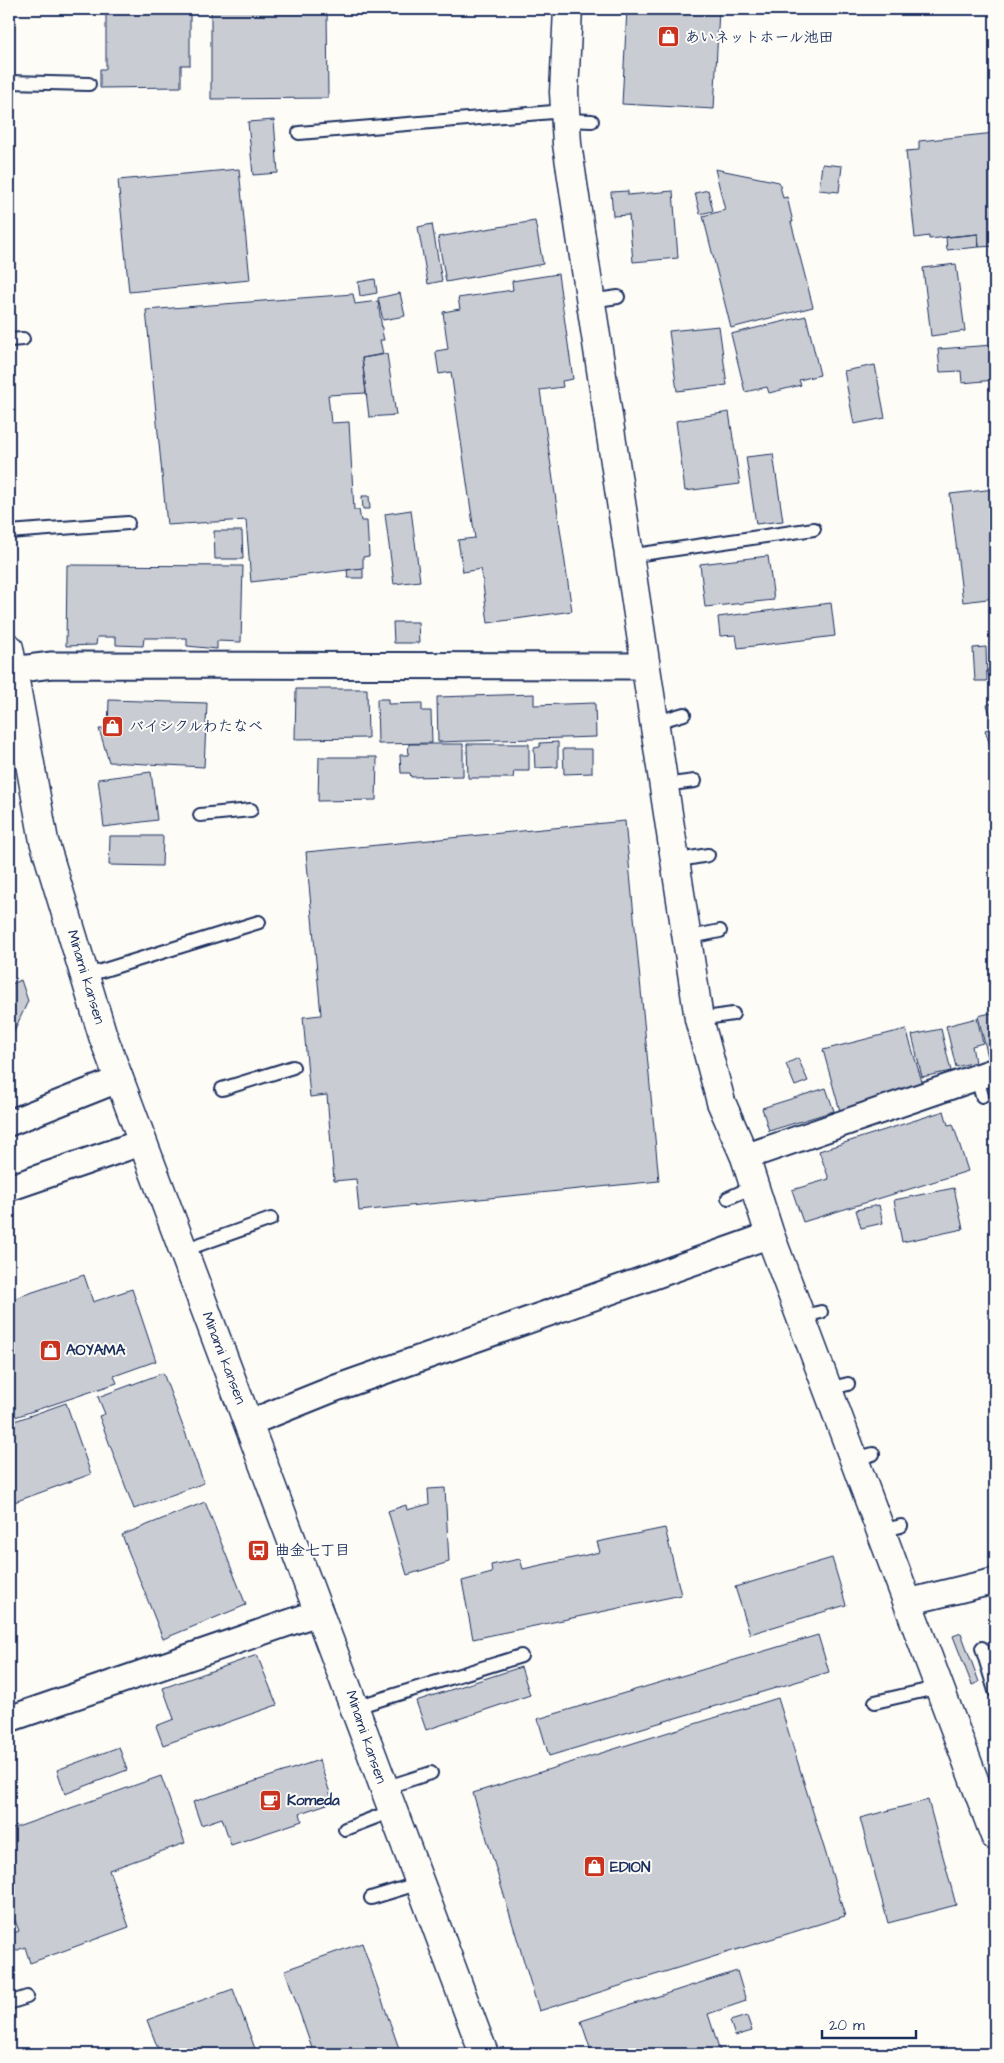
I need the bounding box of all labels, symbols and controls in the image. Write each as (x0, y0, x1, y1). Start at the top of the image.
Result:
shop icon: あいネットホール池田 (657, 25, 681, 49)
place label: あいネットホール池田 (685, 27, 834, 48)
shop icon: バイシクルわたなべ (101, 714, 125, 738)
place label: バイシクルわたなべ (129, 716, 263, 737)
street label: Minami kansen (62, 927, 110, 1027)
street label: Minami kansen (197, 1309, 251, 1408)
shop icon: AOYAMA (38, 1338, 62, 1362)
place label: AOYAMA (66, 1340, 126, 1361)
bus stop icon: 曲金七丁目 (247, 1538, 271, 1562)
place label: 曲金七丁目 (275, 1540, 350, 1561)
street label: Minami kansen (340, 1688, 392, 1787)
cafe icon: Komeda (259, 1788, 283, 1812)
place label: Komeda (287, 1790, 340, 1811)
shop icon: EDION (582, 1855, 606, 1879)
place label: EDION (610, 1857, 651, 1878)
scale bar (822, 2008, 915, 2040)
text: 20 m (829, 2015, 865, 2036)

